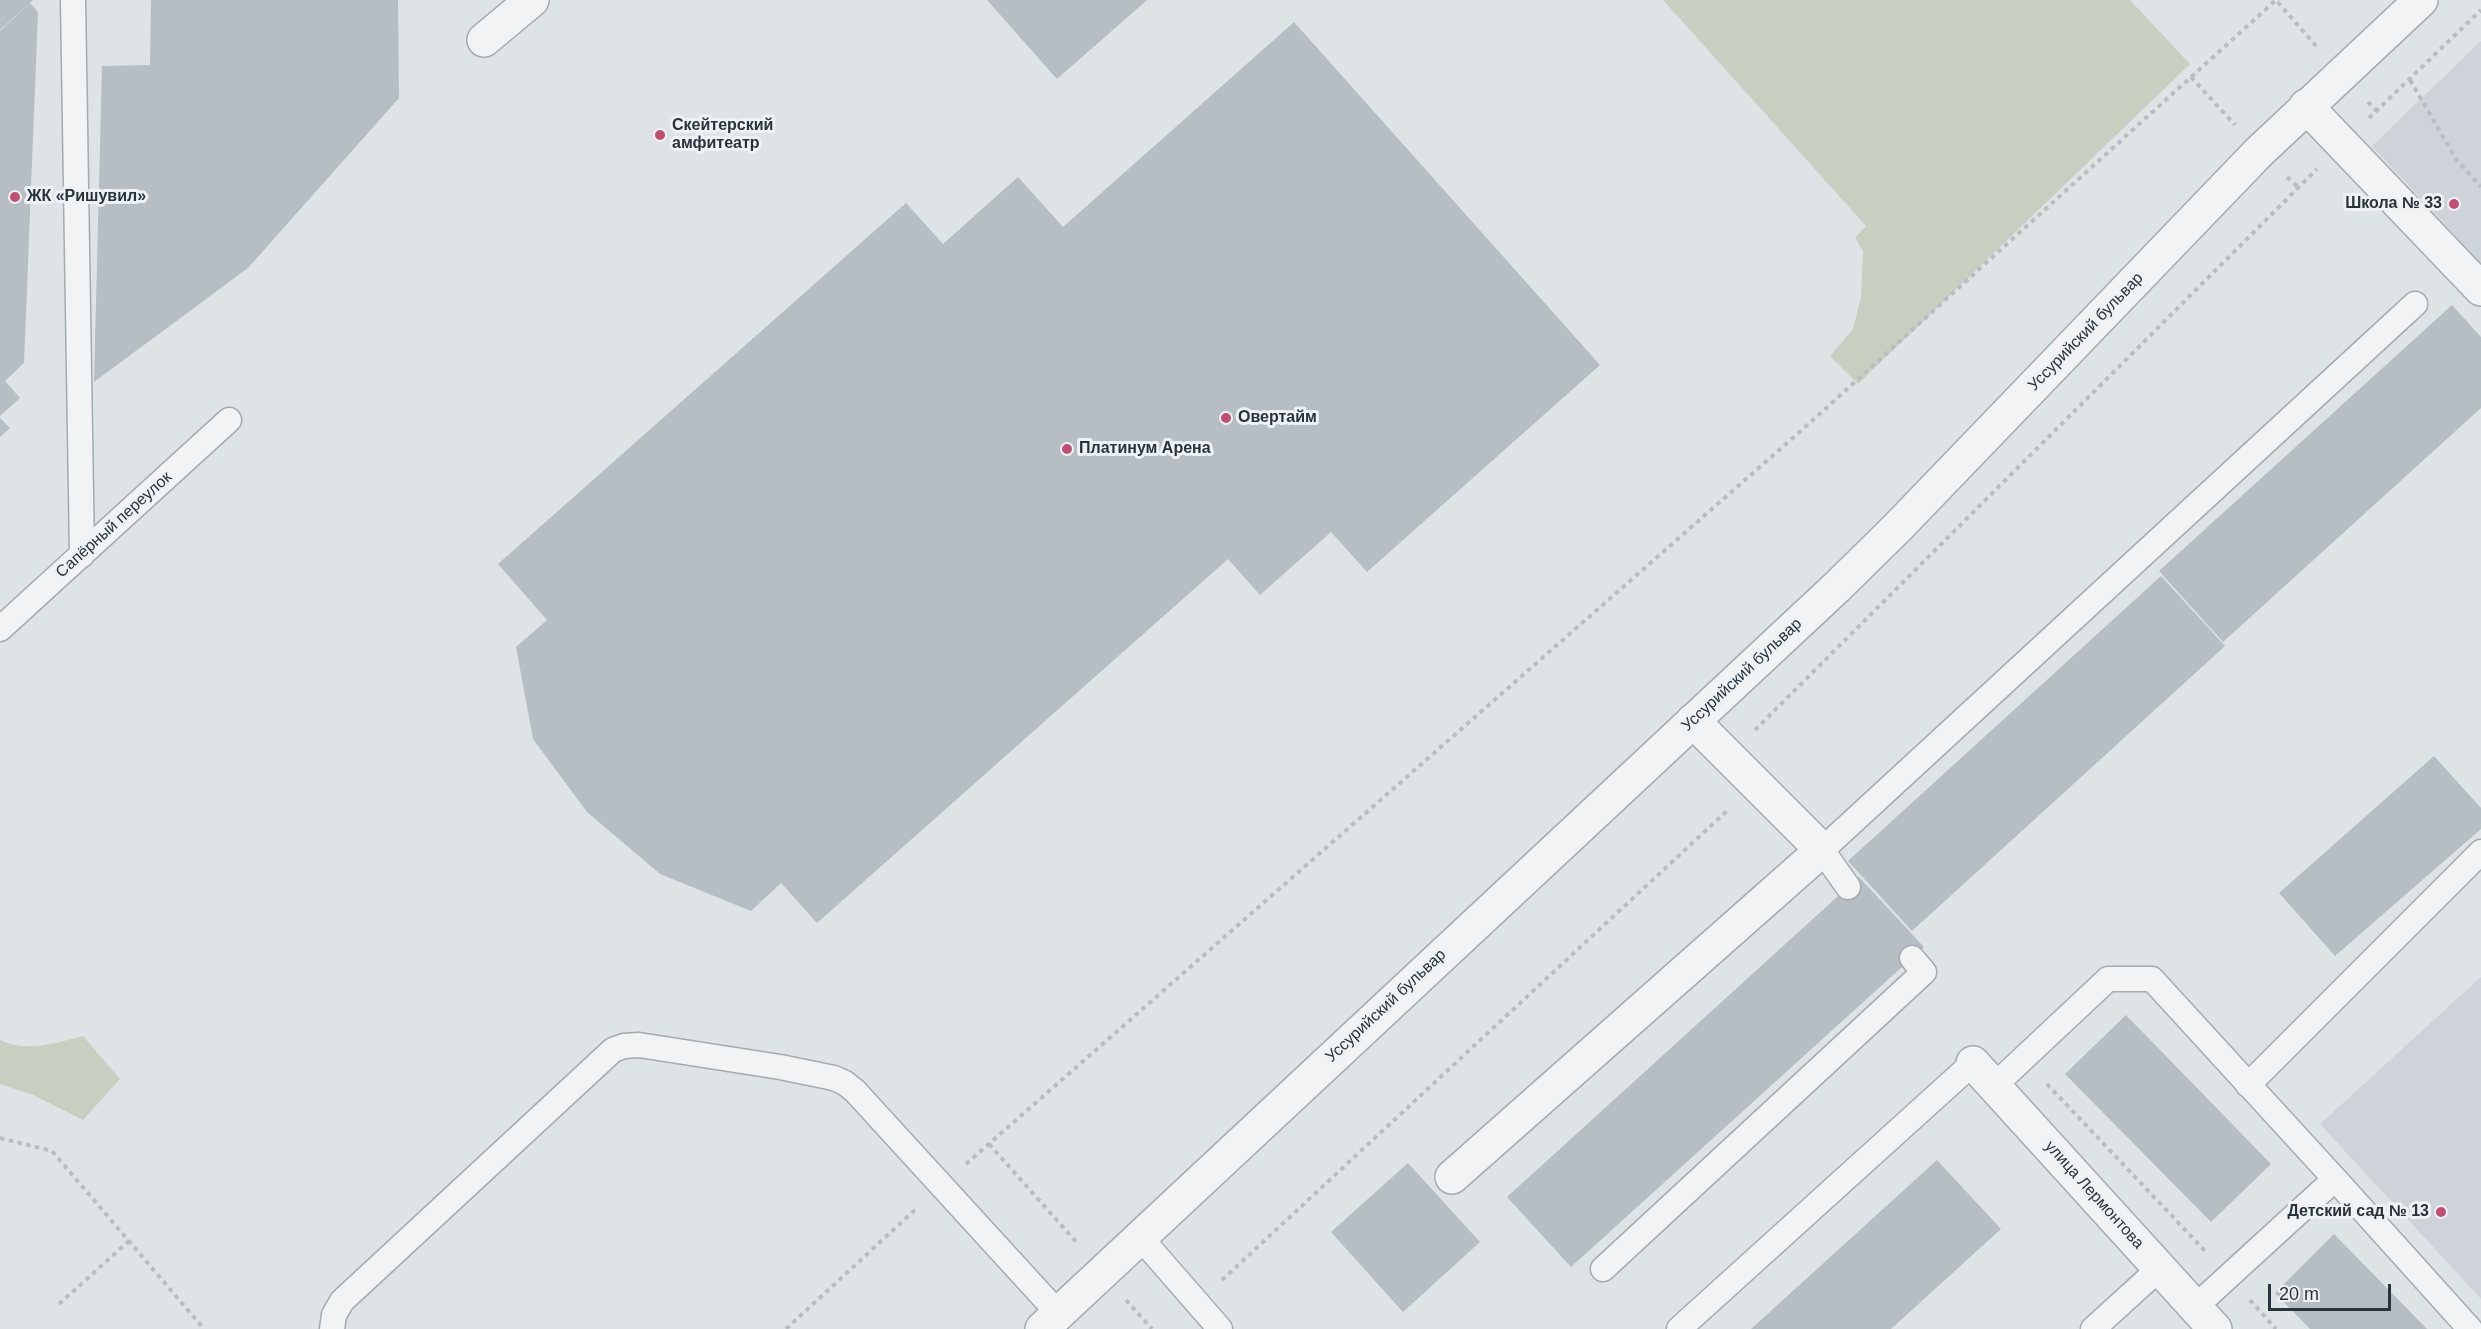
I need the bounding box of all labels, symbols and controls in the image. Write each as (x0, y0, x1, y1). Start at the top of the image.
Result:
place label: Скейтерский амфитеатр (672, 116, 773, 154)
marker: Скейтерский амфитеатр (653, 128, 667, 142)
place label: ЖК «Ришувил» (27, 187, 146, 207)
marker: ЖК «Ришувил» (8, 190, 22, 204)
place label: Школа № 33 (2345, 194, 2442, 214)
marker: Школа № 33 (2447, 197, 2461, 211)
street label: Уссурийский бульвар (2024, 269, 2148, 395)
place label: Овертайм (1238, 408, 1317, 428)
marker: Овертайм (1219, 411, 1233, 425)
place label: Платинум Арена (1079, 439, 1211, 459)
marker: Платинум Арена (1060, 442, 1074, 456)
street label: Сапёрный переулок (52, 468, 176, 582)
street label: Уссурийский бульвар (1678, 614, 1806, 736)
street label: Уссурийский бульвар (1322, 945, 1450, 1067)
street label: улица Лермонтова (2040, 1137, 2148, 1253)
place label: Детский сад № 13 (2287, 1202, 2429, 1222)
marker: Детский сад № 13 (2434, 1205, 2448, 1219)
scale bar (2271, 1272, 2394, 1310)
text: 20 m (2279, 1284, 2319, 1304)

